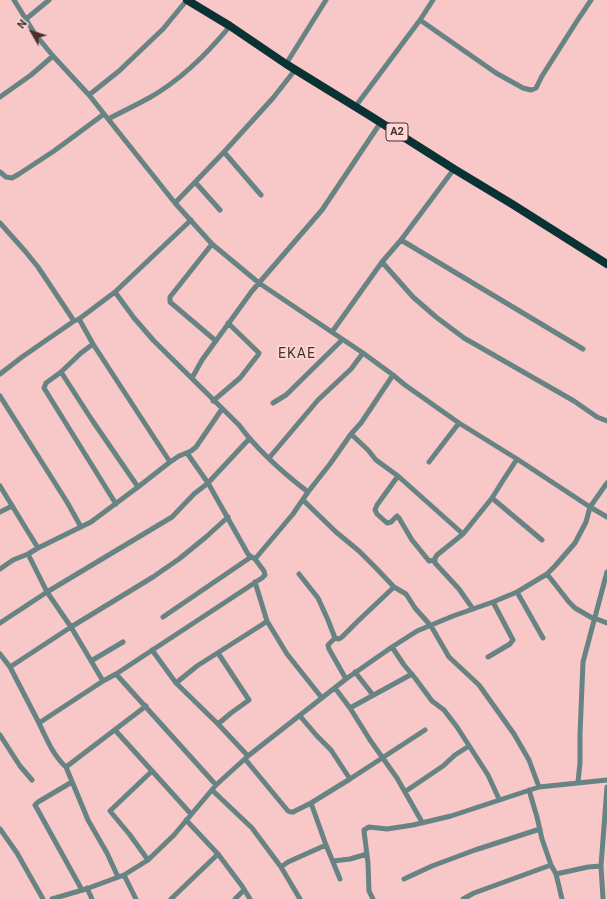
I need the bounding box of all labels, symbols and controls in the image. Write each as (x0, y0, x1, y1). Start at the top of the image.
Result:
north arrow (12, 12, 52, 52)
text: N (15, 17, 30, 31)
road number: A2 (386, 123, 408, 141)
district label: EKAE (278, 346, 316, 362)

